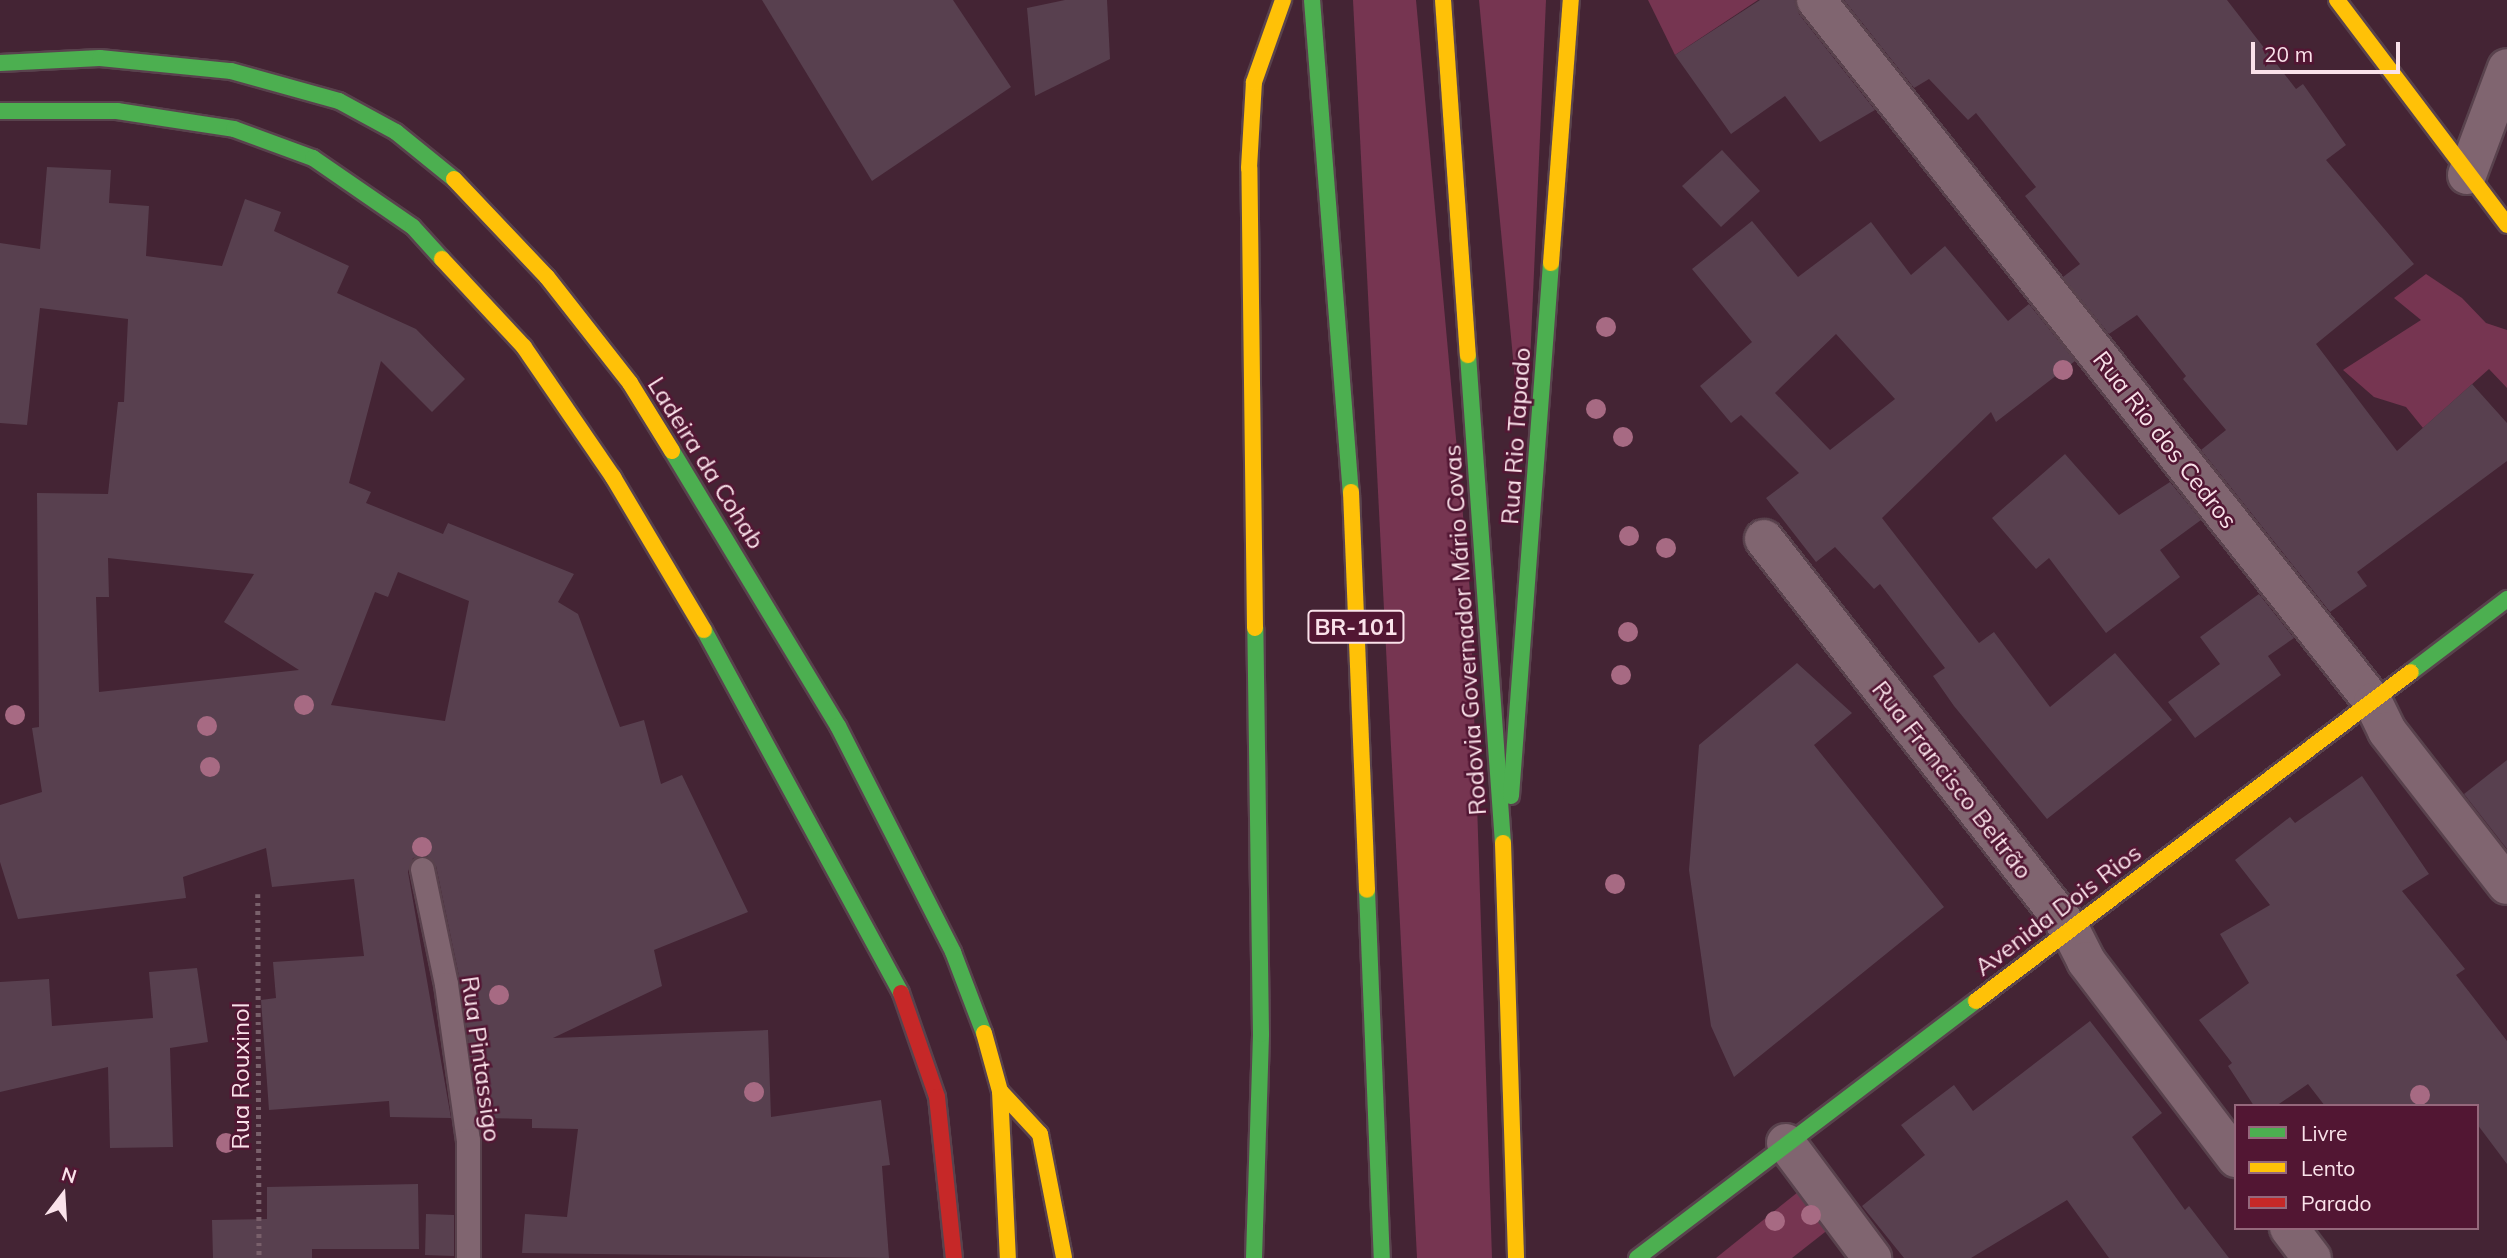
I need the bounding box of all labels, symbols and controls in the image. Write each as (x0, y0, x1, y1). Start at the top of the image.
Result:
scale bar (2255, 28, 2404, 72)
text: 20 m (2264, 41, 2313, 67)
street label: Rua Rio dos Cedros (2087, 346, 2243, 534)
street label: Rua Rio Tapado (1495, 347, 1537, 525)
street label: Ladeira da Cohab (642, 372, 770, 554)
street label: Rodovia Governador Mário Covas (1438, 444, 1492, 816)
road number: BR-101 (1307, 608, 1405, 646)
street label: Rua Francisco Beltrão (1866, 675, 2038, 885)
street label: Avenida Dois Rios (1969, 838, 2147, 982)
street label: Rua Pintassigo (455, 974, 507, 1144)
street label: Rua Rouxinol (227, 1002, 255, 1150)
legend (2234, 1104, 2479, 1230)
text: Livre (2301, 1120, 2348, 1146)
text: Lento (2301, 1155, 2355, 1181)
north arrow (28, 1160, 98, 1230)
text: N (59, 1161, 80, 1188)
text: Parado (2301, 1190, 2371, 1216)

